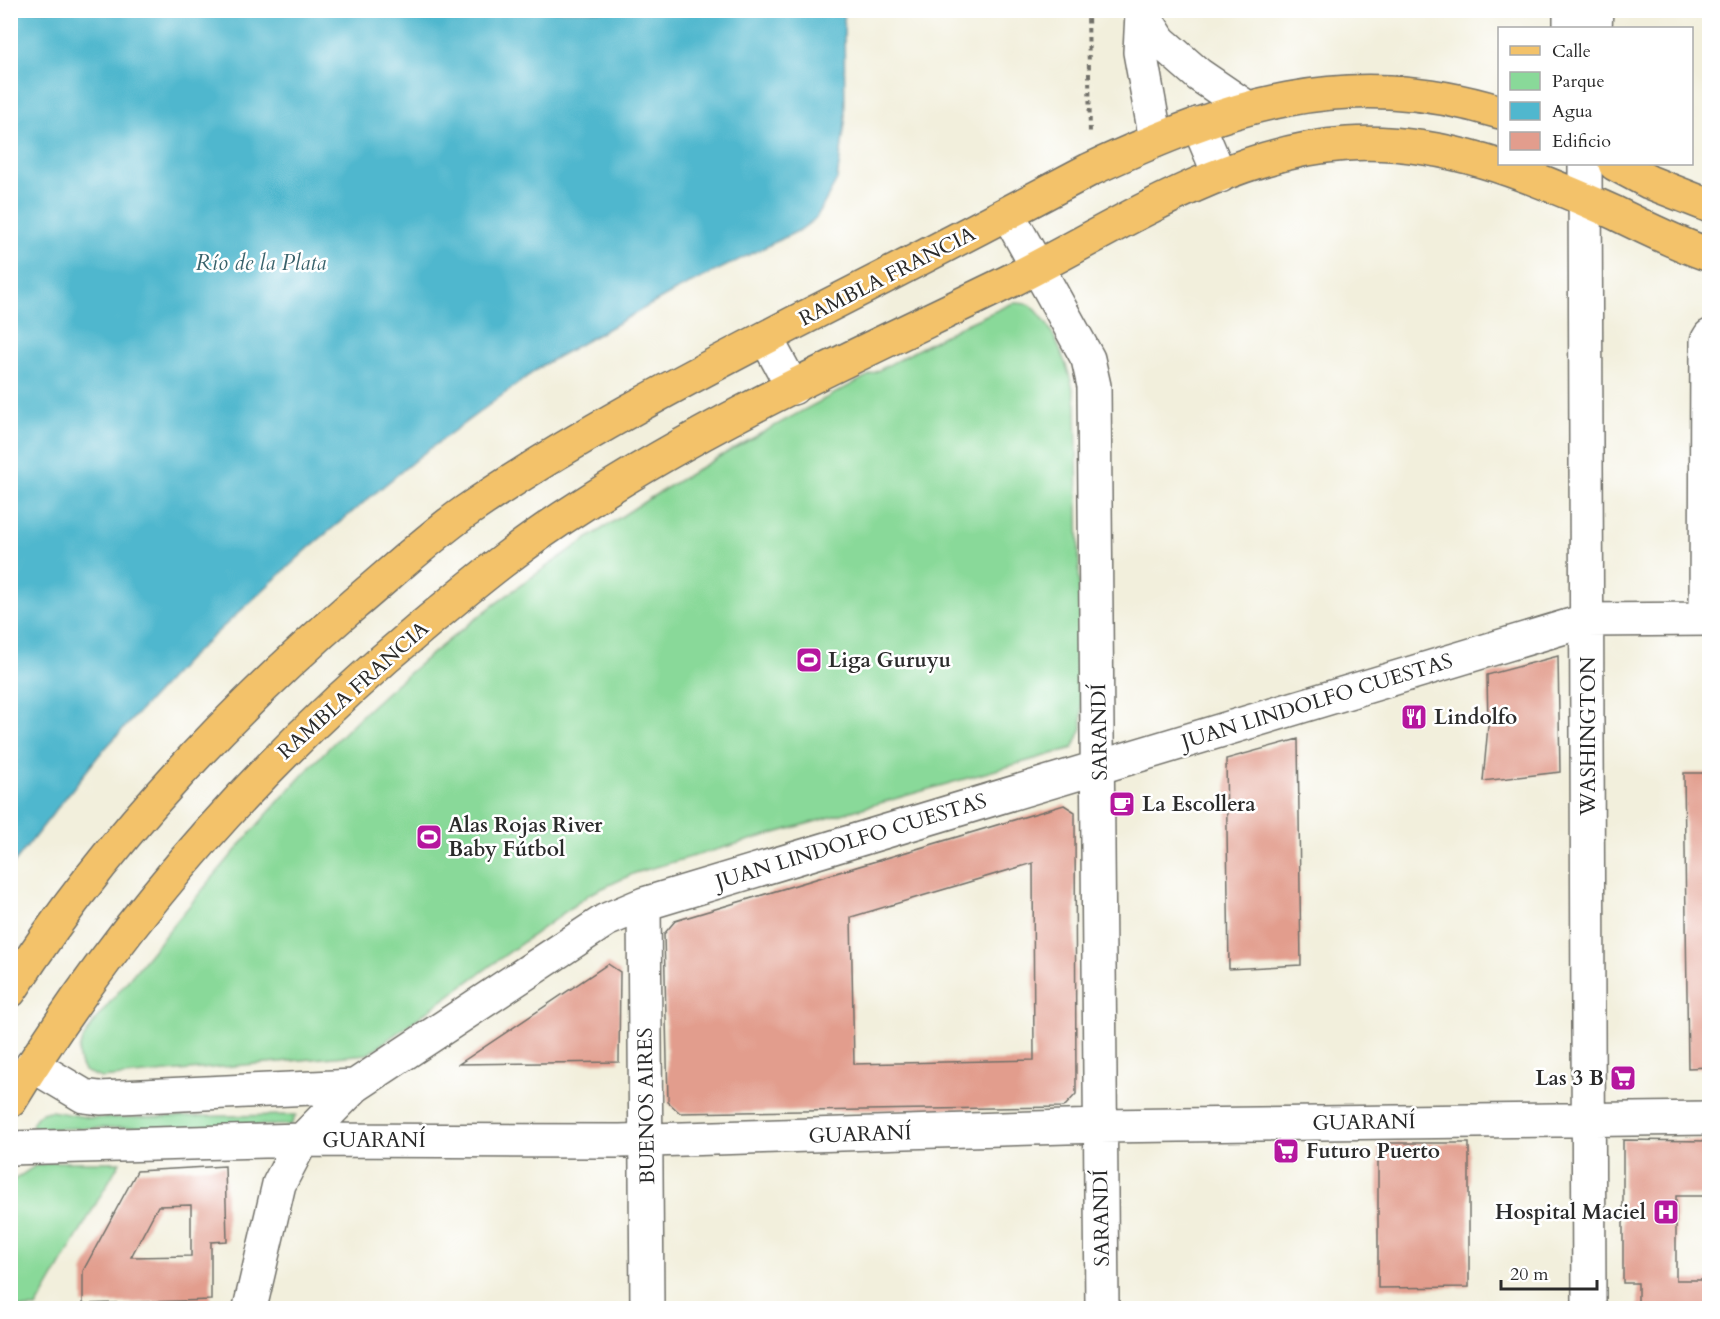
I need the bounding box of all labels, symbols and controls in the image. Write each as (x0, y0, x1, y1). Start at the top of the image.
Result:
legend (1498, 27, 1693, 165)
text: Calle (1552, 39, 1591, 64)
text: Parque (1552, 69, 1605, 94)
text: Agua (1552, 99, 1593, 124)
text: Edificio (1552, 129, 1611, 154)
street label: RAMBLA FRANCIA (794, 219, 980, 333)
water label: Río de la Plata (196, 248, 327, 278)
street label: RAMBLA FRANCIA (271, 615, 435, 766)
sports icon: Liga Guruyu (794, 645, 824, 675)
place label: Liga Guruyu (828, 646, 951, 675)
street label: JUAN LINDOLFO CUESTAS (1175, 646, 1456, 757)
street label: WASHINGTON (1574, 656, 1603, 817)
street label: SARANDÍ (1084, 683, 1115, 781)
restaurant icon: Lindolfo (1399, 702, 1429, 732)
place label: Lindolfo (1434, 703, 1517, 732)
street label: JUAN LINDOLFO CUESTAS (709, 786, 990, 897)
cafe icon: La Escollera (1107, 789, 1137, 819)
place label: La Escollera (1142, 790, 1256, 819)
place label: Alas Rojas River Baby Fútbol (448, 811, 603, 864)
sports icon: Alas Rojas River Baby Fútbol (414, 822, 444, 852)
street label: BUENOS AIRES (631, 1027, 662, 1185)
supermarket icon: Las 3 B (1608, 1063, 1638, 1093)
place label: Las 3 B (1535, 1064, 1604, 1093)
street label: GUARANÍ (1312, 1107, 1416, 1138)
street label: GUARANÍ (808, 1118, 912, 1151)
street label: GUARANÍ (322, 1126, 426, 1155)
supermarket icon: Futuro Puerto (1271, 1136, 1301, 1166)
place label: Futuro Puerto (1306, 1137, 1440, 1166)
street label: SARANDÍ (1086, 1169, 1117, 1267)
hospital icon: Hospital Maciel (1651, 1197, 1681, 1227)
place label: Hospital Maciel (1495, 1198, 1646, 1227)
scale bar (1501, 1253, 1597, 1291)
text: 20 m (1510, 1262, 1549, 1287)

